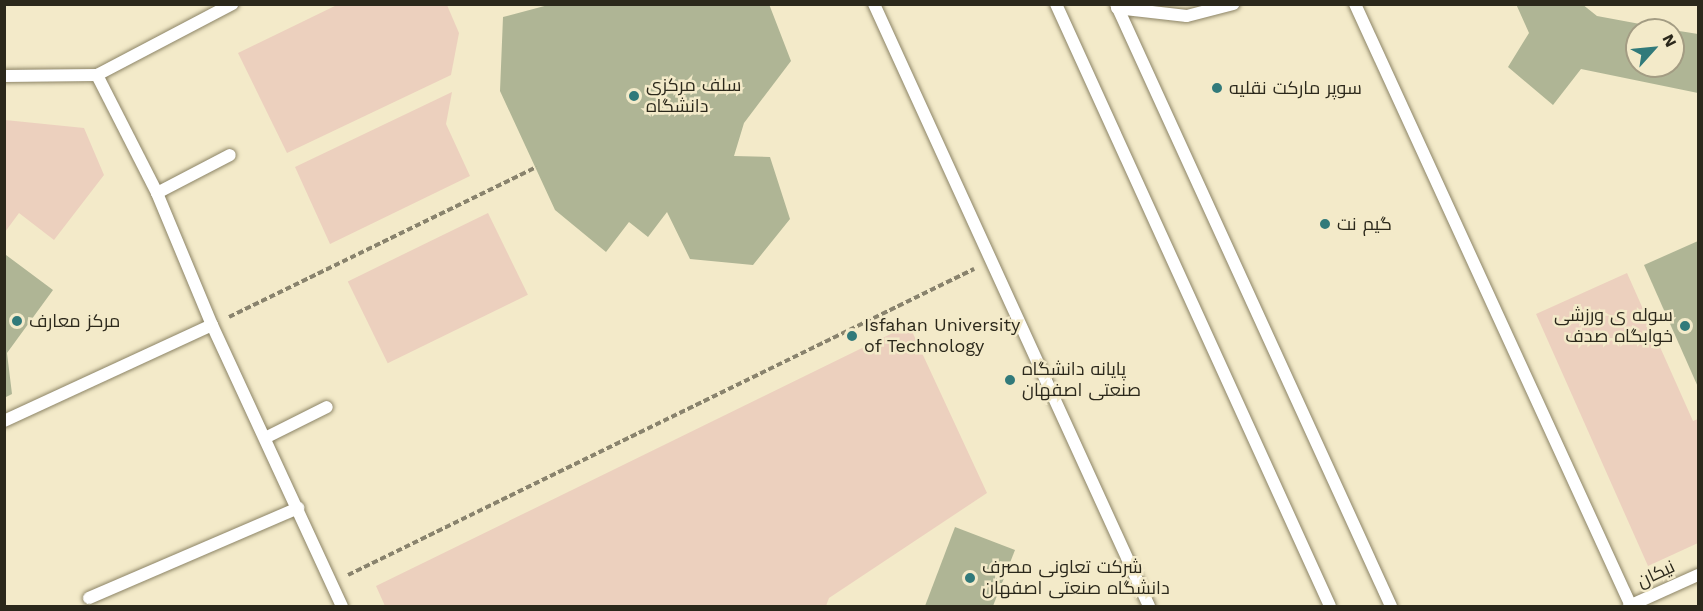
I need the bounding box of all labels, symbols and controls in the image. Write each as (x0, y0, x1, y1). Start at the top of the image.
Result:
north arrow (1625, 18, 1685, 78)
text: N (1659, 31, 1681, 50)
place label: سلف مرکزی دانشگاه (646, 75, 741, 118)
place label: سوپر مارکت نقلیه (1229, 77, 1362, 99)
marker: سوپر مارکت نقلیه (1210, 81, 1224, 95)
marker: سلف مرکزی دانشگاه (627, 89, 641, 103)
place label: گیم نت (1337, 213, 1392, 235)
marker: گیم نت (1318, 217, 1332, 231)
place label: سوله ی ورزشی خوابگاه صدف (1554, 305, 1673, 348)
place label: مرکز معارف (29, 310, 120, 332)
marker: مرکز معارف (10, 314, 24, 328)
place label: Isfahan University of Technology (864, 315, 1020, 358)
marker: سوله ی ورزشی خوابگاه صدف (1678, 319, 1692, 333)
marker: Isfahan University of Technology (845, 329, 859, 343)
place label: پایانه دانشگاه صنعتی اصفهان (1022, 359, 1141, 401)
marker: پایانه دانشگاه صنعتی اصفهان (1003, 373, 1017, 387)
street label: نیکان (1634, 556, 1678, 592)
place label: شرکت تعاونی مصرف دانشگاه صنعتی اصفهان (982, 557, 1170, 600)
marker: شرکت تعاونی مصرف دانشگاه صنعتی اصفهان (963, 571, 977, 585)

